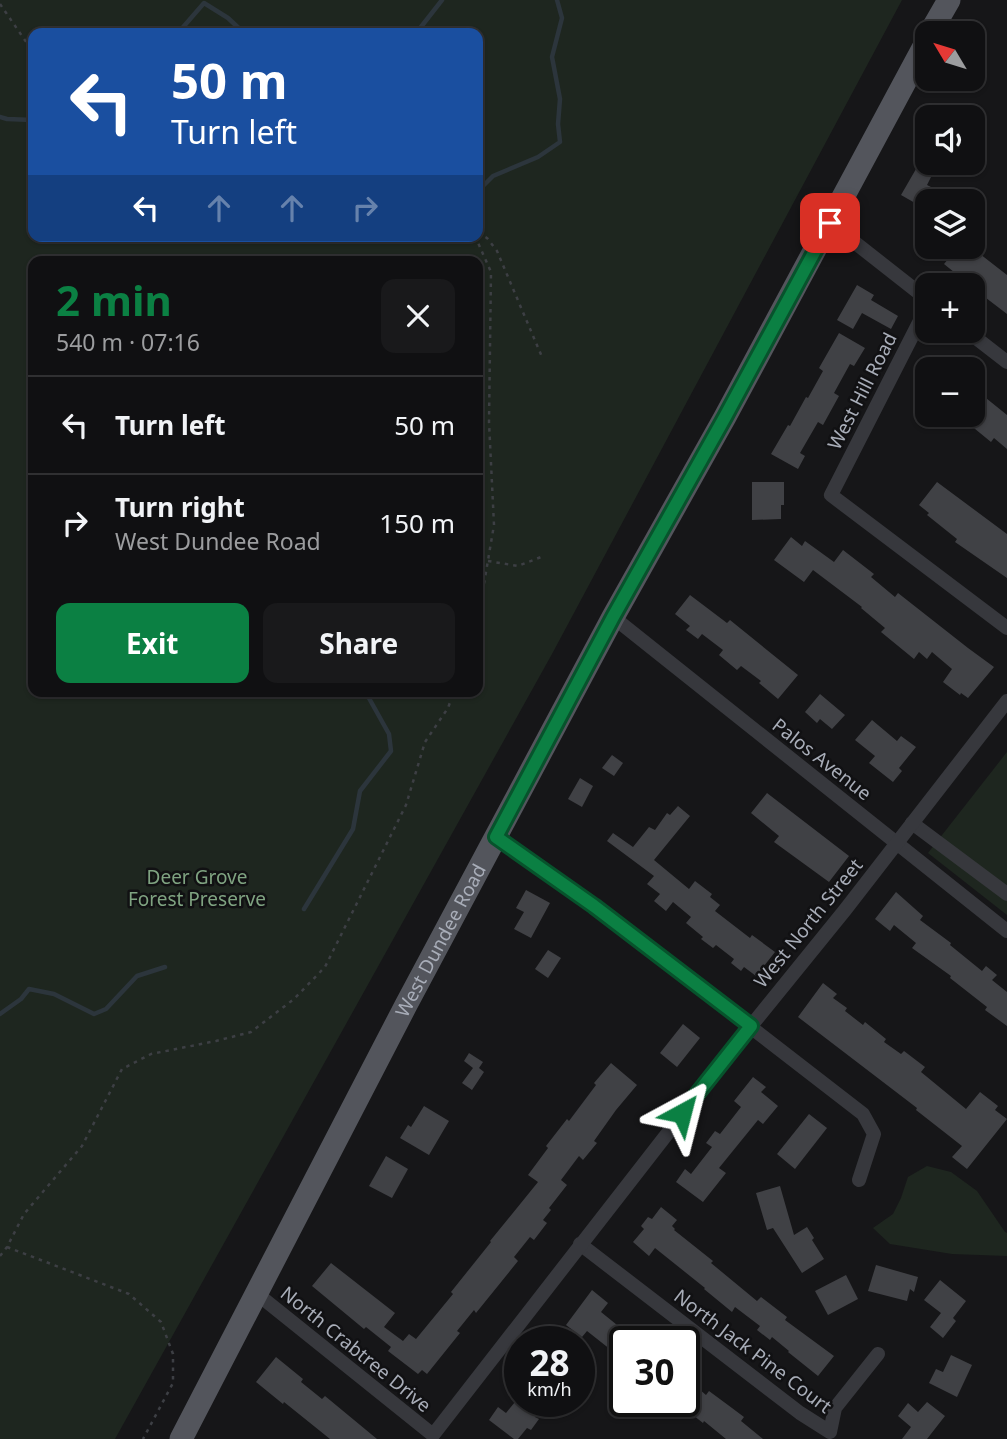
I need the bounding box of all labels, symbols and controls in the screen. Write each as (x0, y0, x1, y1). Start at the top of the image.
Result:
north arrow (915, 21, 985, 91)
map controls (915, 21, 985, 427)
text: 50 m (171, 47, 288, 113)
icon: left (56, 56, 147, 147)
button: sound (915, 105, 985, 175)
text: Turn left (171, 110, 297, 153)
icon: left (127, 189, 165, 227)
icon: ahead (200, 189, 238, 227)
icon: ahead (273, 189, 311, 227)
icon: right (346, 189, 384, 227)
button: layers (915, 189, 985, 259)
pin (800, 193, 860, 253)
icon: arrive (811, 204, 849, 242)
text: 2 min (56, 271, 172, 328)
button: + (915, 273, 985, 343)
button: close (381, 279, 455, 353)
text: 540 m · 07:16 (56, 326, 200, 358)
street label: West Hill Road (821, 328, 903, 454)
button: − (915, 357, 985, 427)
icon: left (56, 406, 94, 444)
text: Turn left (115, 407, 226, 443)
text: 50 m (394, 407, 455, 443)
text: Turn right (115, 489, 245, 525)
icon: right (56, 504, 94, 542)
text: 150 m (379, 505, 455, 541)
text: West Dundee Road (115, 525, 321, 557)
button: Exit (56, 603, 249, 683)
button: Share (263, 603, 455, 683)
street label: Palos Avenue (767, 712, 877, 806)
street label: West North Street (748, 853, 868, 993)
street label: West Dundee Road (389, 859, 492, 1022)
park label: Deer Grove Forest Preserve (128, 864, 266, 912)
position arrow (645, 1076, 719, 1150)
street label: North Crabtree Drive (275, 1280, 437, 1418)
street label: North Jack Pine Court (669, 1283, 837, 1419)
speed limit sign: 30 (609, 1326, 700, 1417)
text: 28 (529, 1339, 570, 1386)
text: km/h (527, 1377, 572, 1401)

